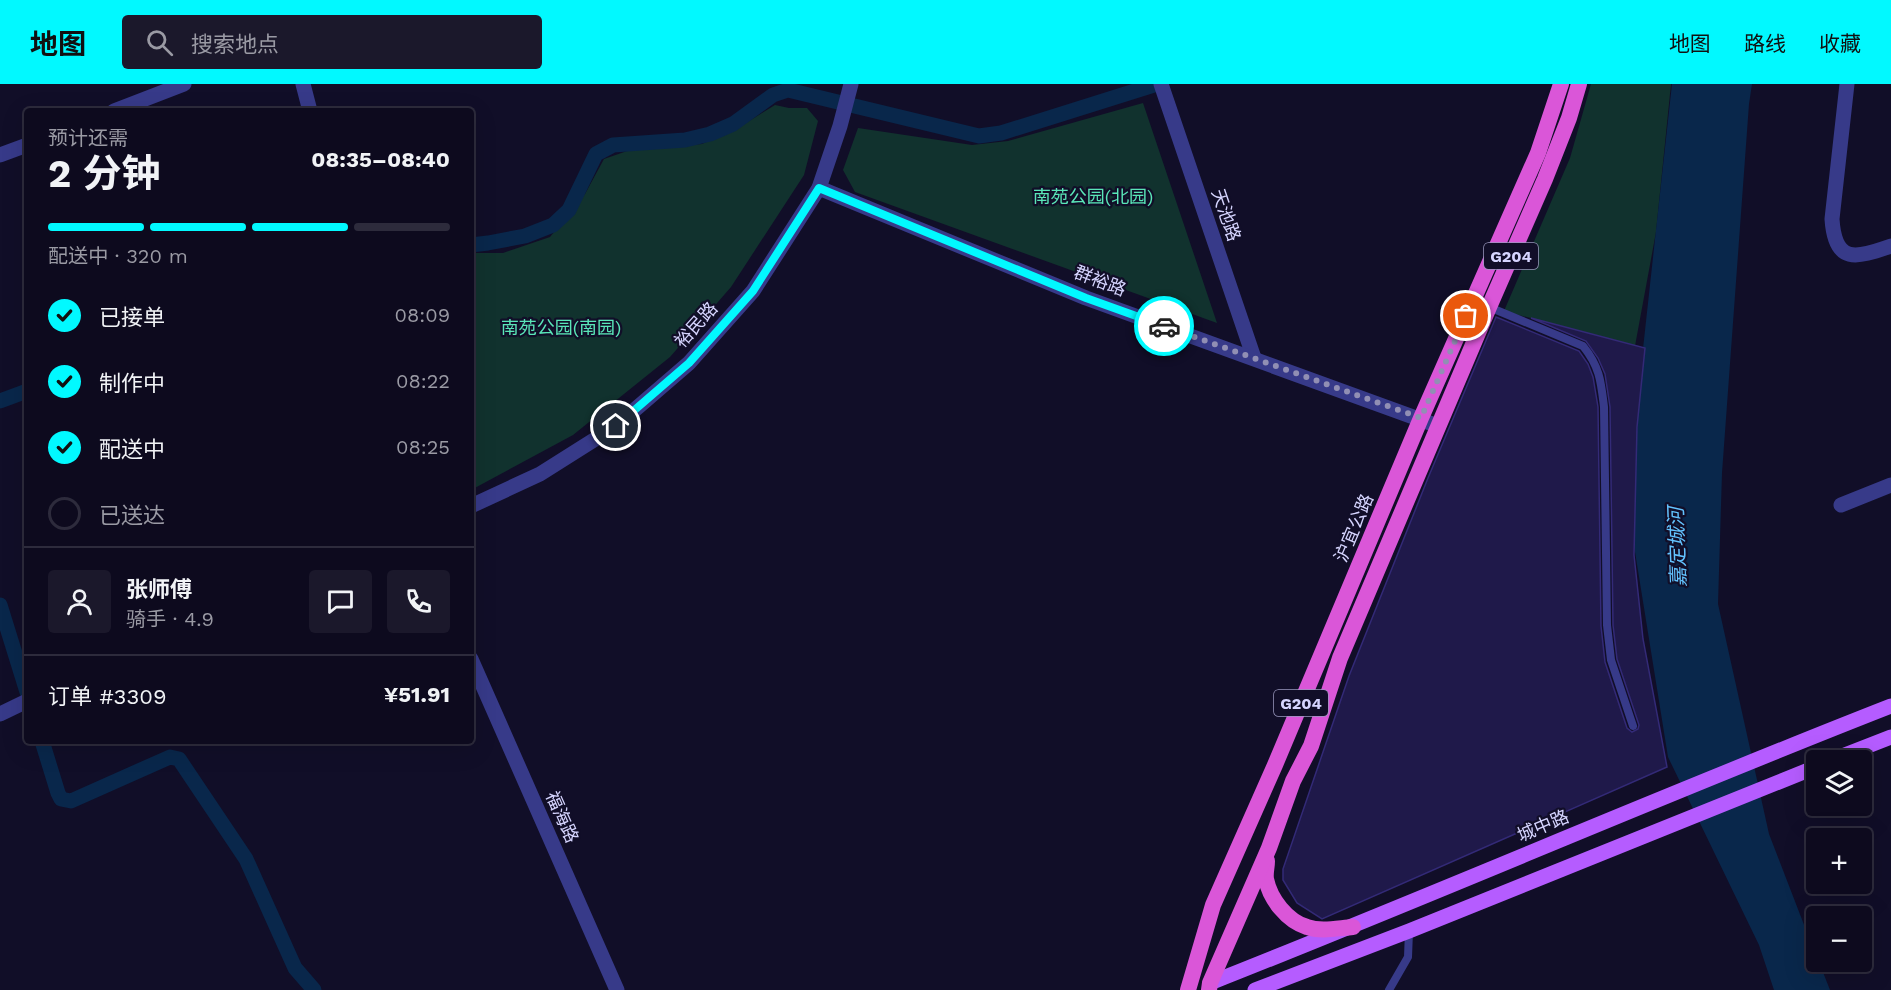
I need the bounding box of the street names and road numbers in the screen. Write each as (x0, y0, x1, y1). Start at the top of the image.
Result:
street label: 天池路 (1208, 186, 1245, 244)
road number: G204 (1484, 243, 1538, 269)
street label: 群裕路 (1071, 261, 1129, 300)
street label: 裕民路 (670, 298, 721, 352)
street label: 沪宜公路 (1330, 491, 1377, 565)
road number: G204 (1274, 690, 1328, 716)
street label: 福海路 (542, 788, 583, 846)
street label: 城中路 (1514, 805, 1572, 846)

